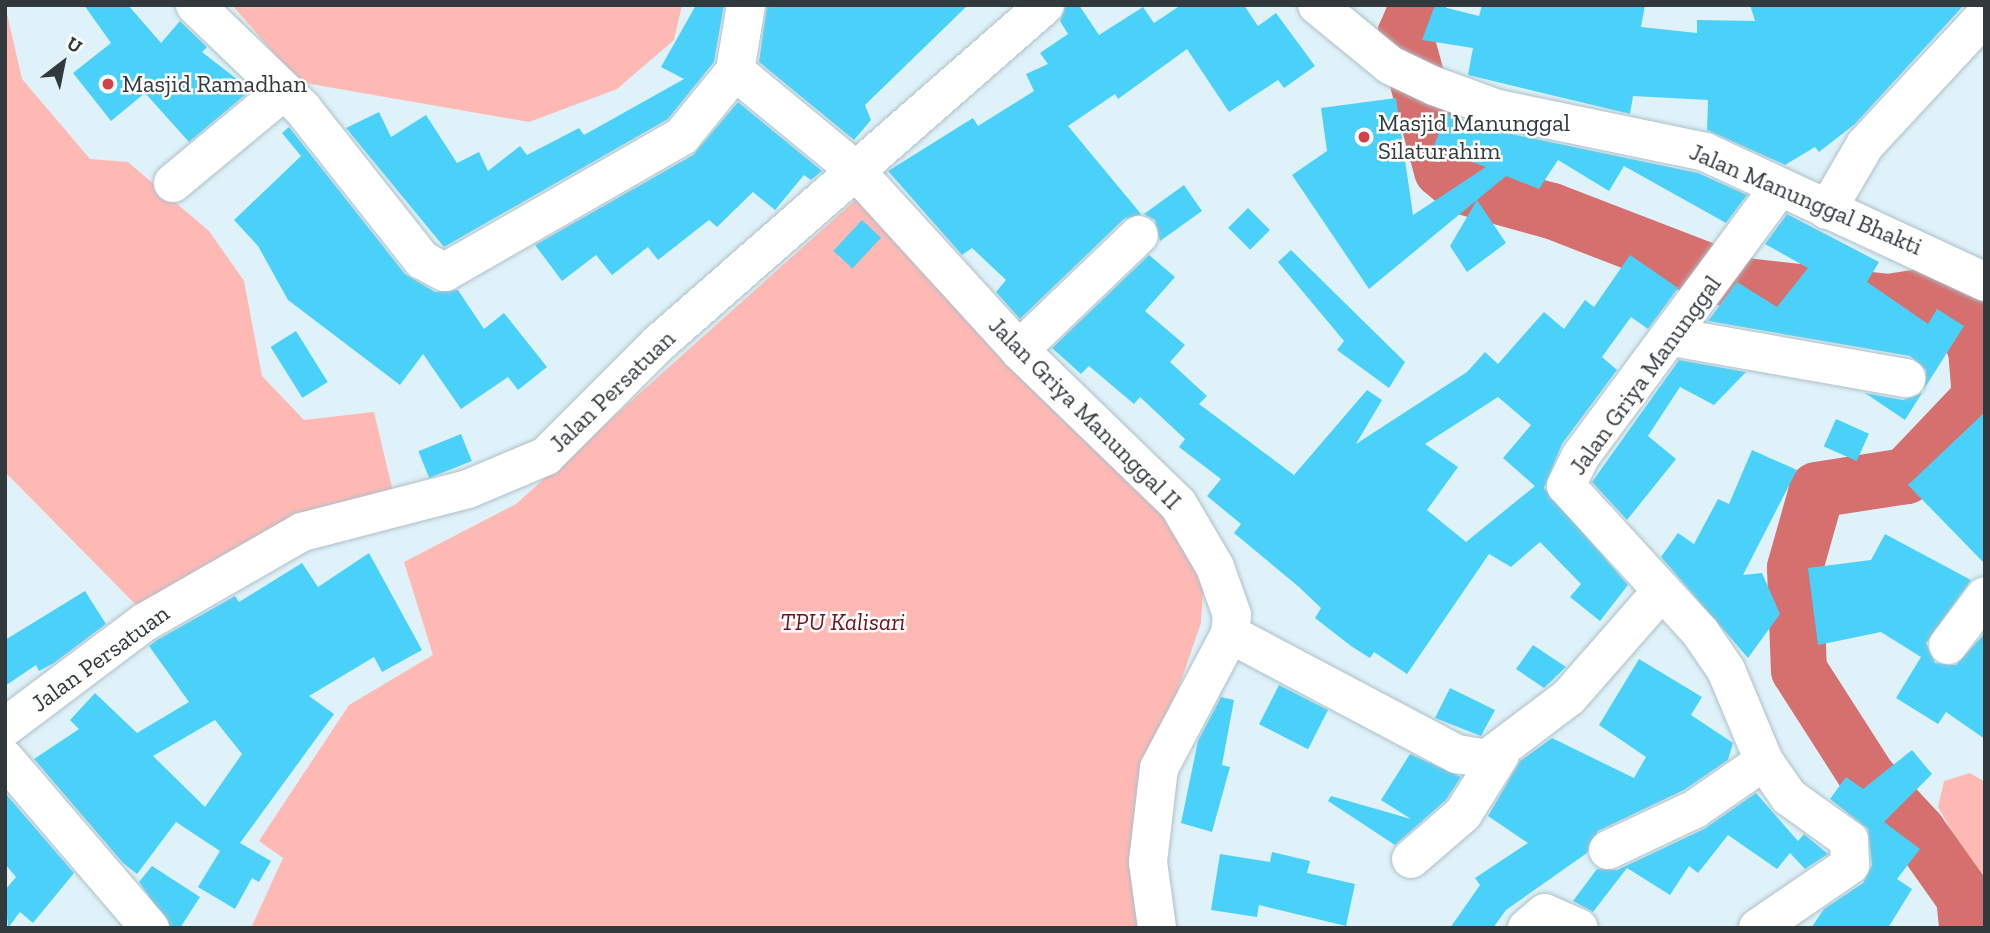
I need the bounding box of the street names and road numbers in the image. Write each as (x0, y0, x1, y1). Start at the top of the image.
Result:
street label: Jalan Manunggal Bhakti (1685, 137, 1927, 261)
street label: Jalan Griya Manunggal (1563, 270, 1727, 480)
street label: Jalan Griya Manunggal II (983, 311, 1187, 515)
street label: Jalan Persatuan (543, 324, 681, 458)
street label: Jalan Persatuan (25, 598, 175, 718)

